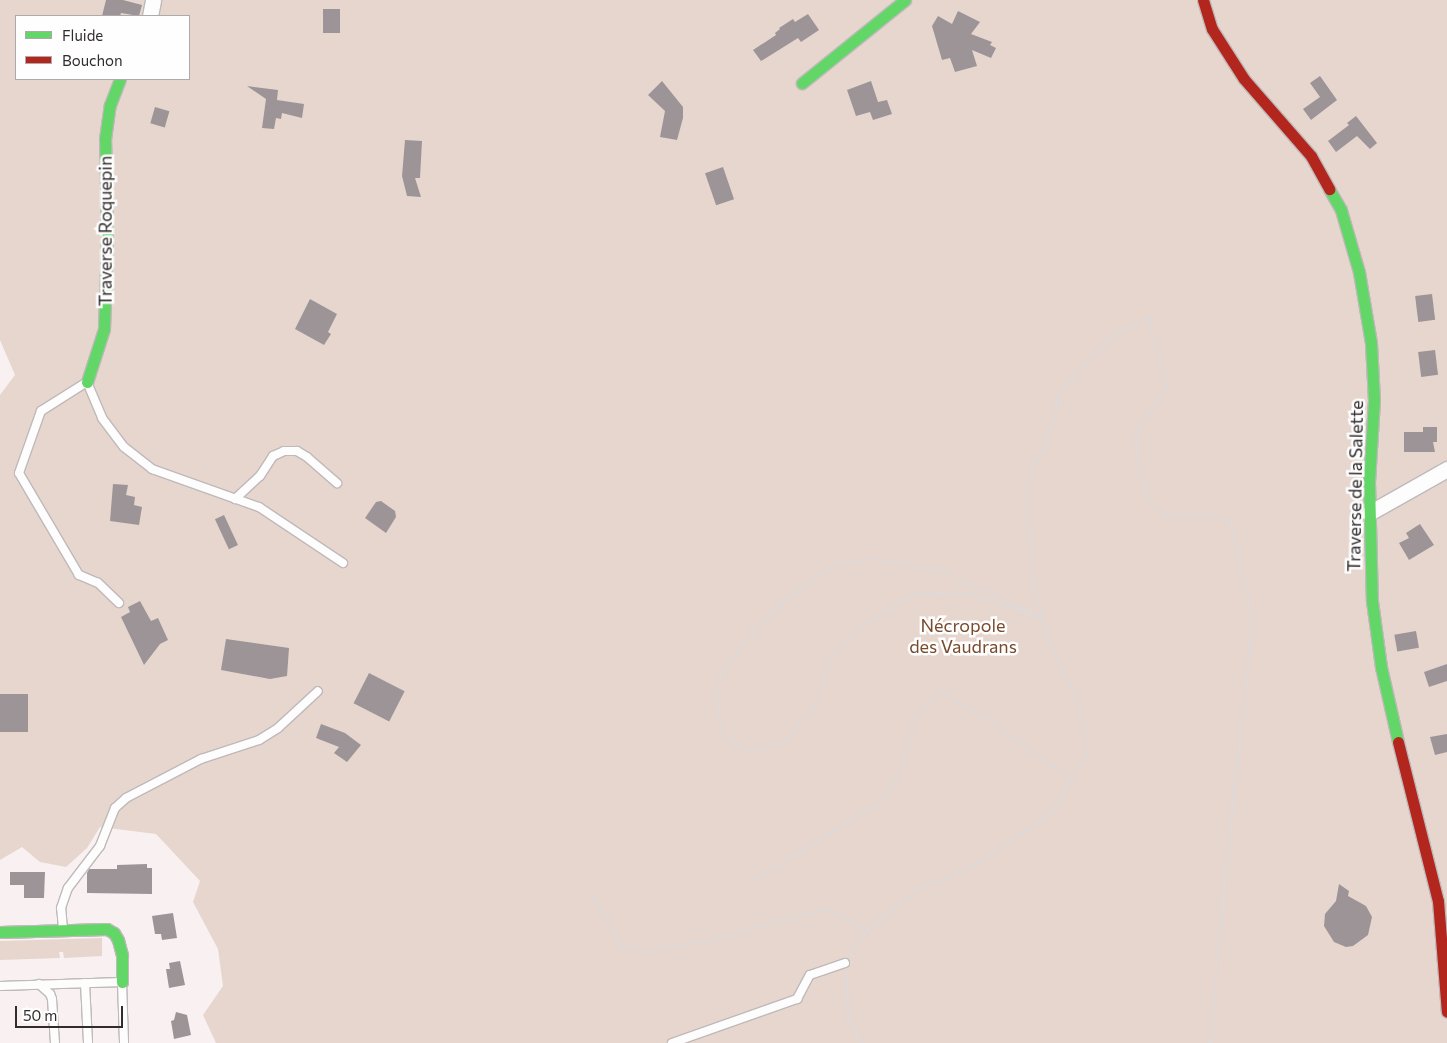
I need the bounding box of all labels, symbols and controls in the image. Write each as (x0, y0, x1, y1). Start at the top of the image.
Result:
legend (15, 15, 190, 80)
text: Fluide (62, 26, 103, 44)
text: Bouchon (62, 51, 123, 69)
street label: Traverse Roquepin (94, 156, 116, 306)
street label: Traverse de la Salette (1343, 400, 1367, 572)
park label: Nécropole des Vaudrans (909, 615, 1017, 658)
scale bar (18, 996, 125, 1028)
text: 50 m (23, 1006, 57, 1024)

